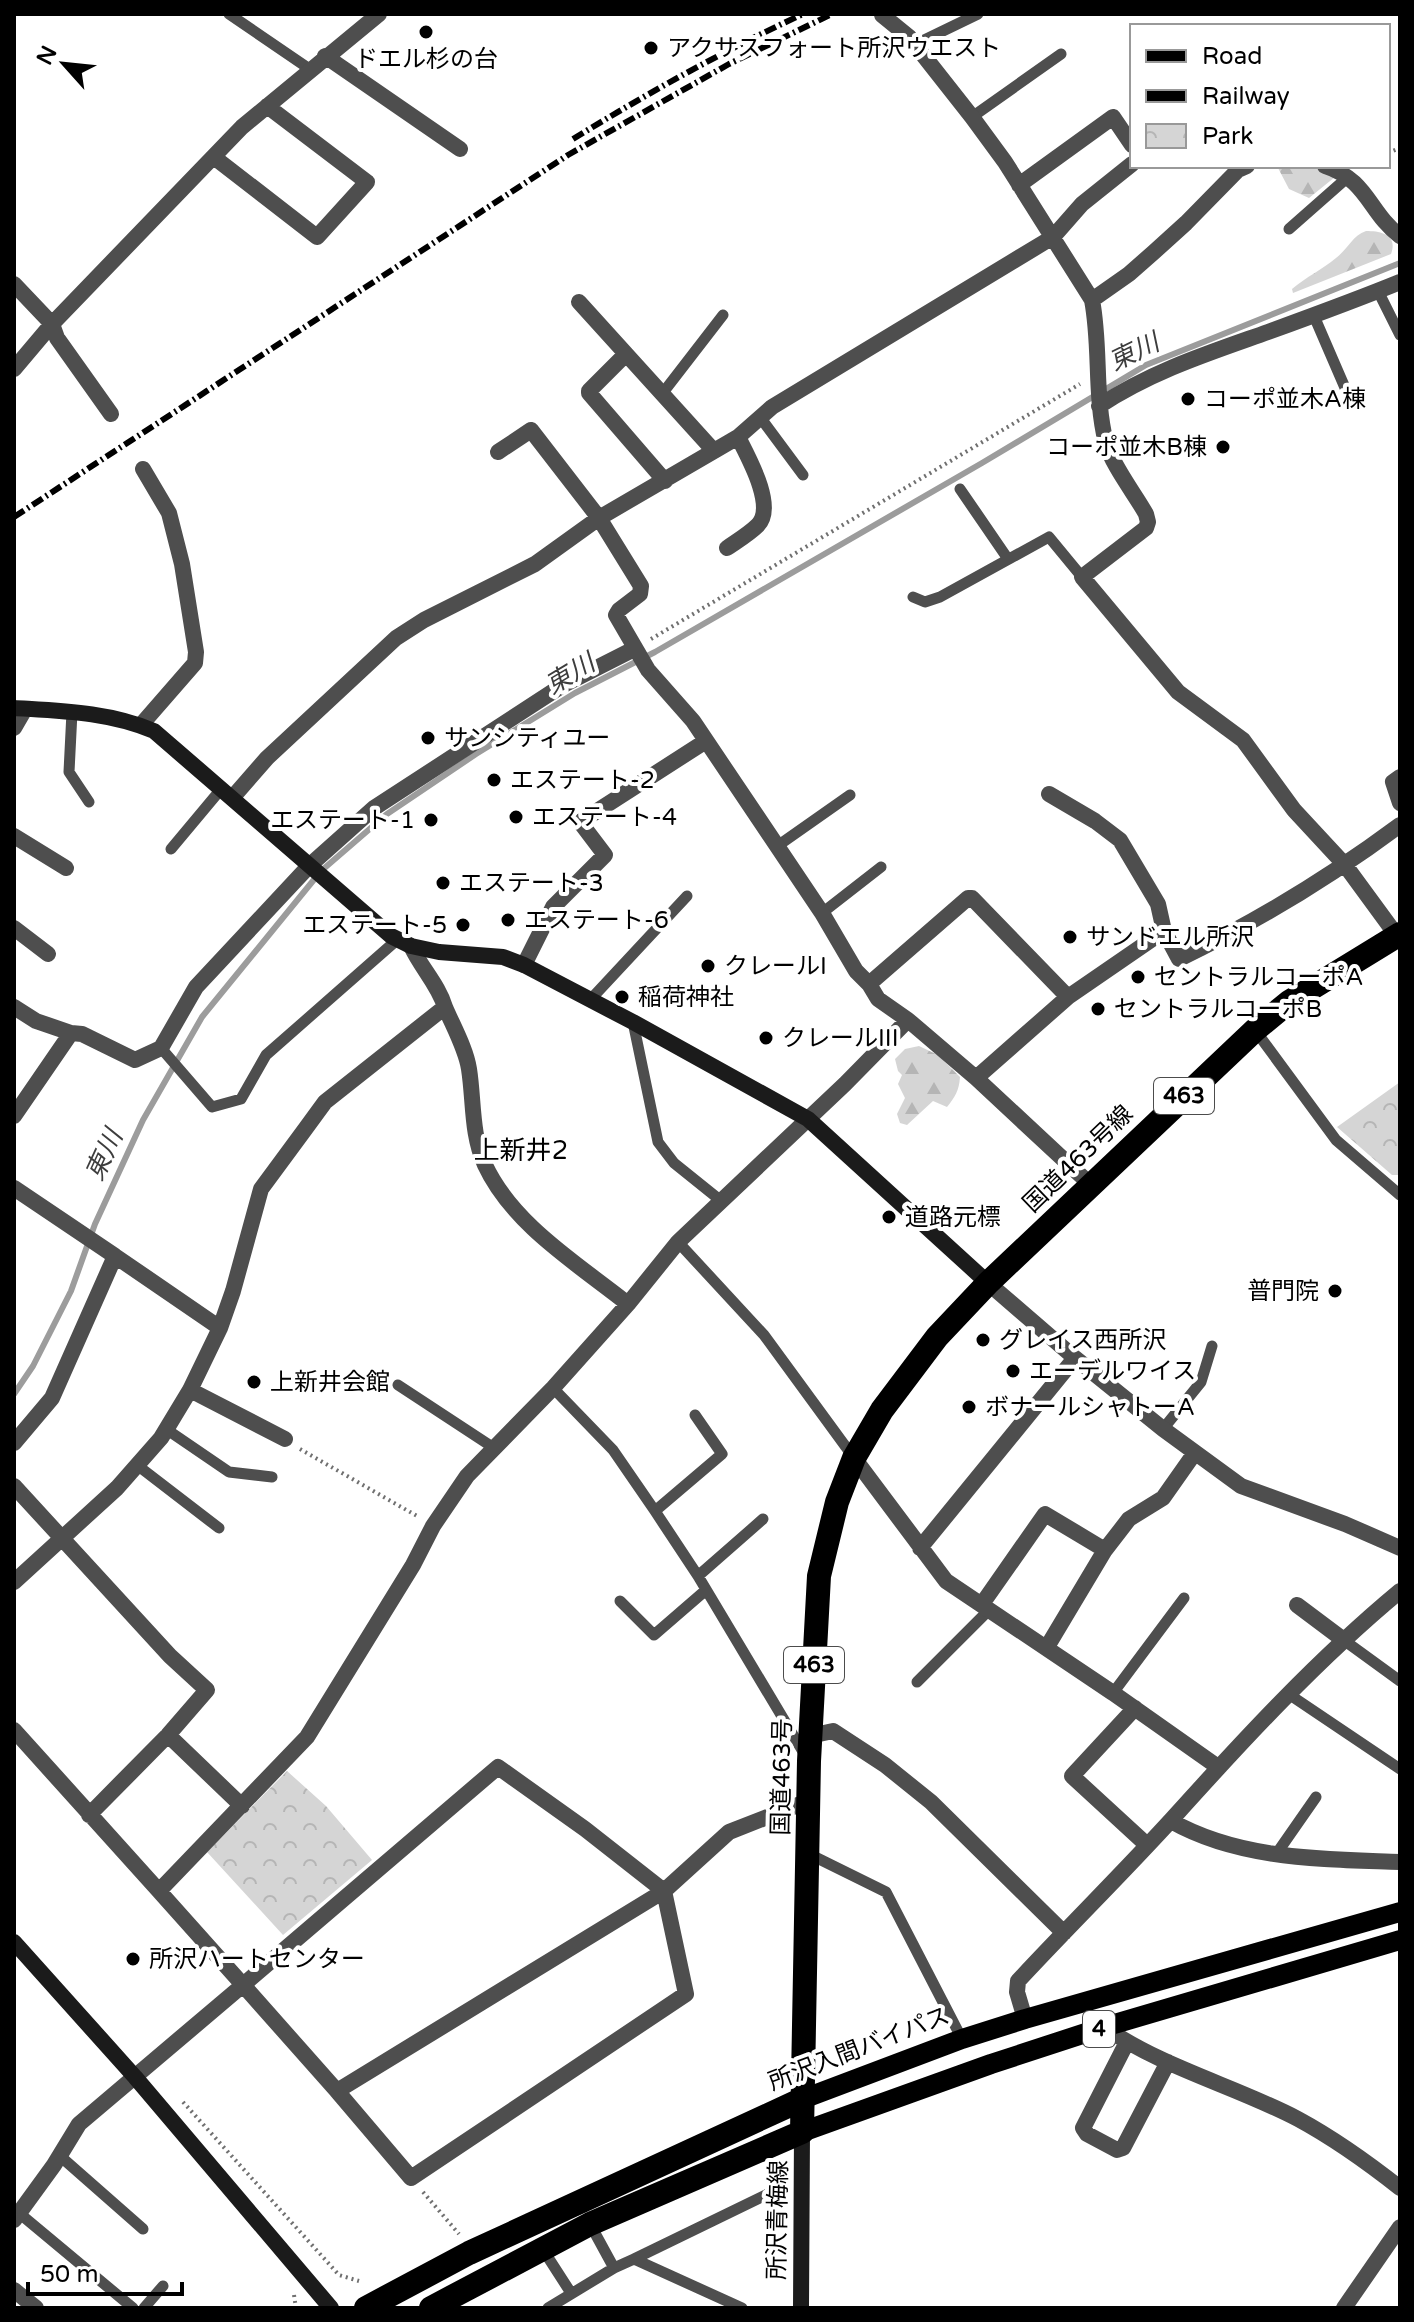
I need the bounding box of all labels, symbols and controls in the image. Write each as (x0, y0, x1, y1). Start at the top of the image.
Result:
marker: ドエル杉の台 (417, 23, 435, 41)
north arrow (24, 24, 104, 104)
legend (1130, 24, 1390, 168)
place label: アクサスフォート所沢ウエスト (667, 34, 1001, 63)
marker: アクサスフォート所沢ウエスト (642, 39, 660, 57)
text: N (31, 42, 63, 69)
text: Road (1202, 42, 1262, 71)
place label: ドエル杉の台 (354, 45, 498, 74)
text: Railway (1202, 82, 1290, 111)
text: Park (1202, 122, 1253, 151)
water label: 東川 (1104, 325, 1167, 377)
place label: コーポ並木A棟 (1204, 385, 1366, 414)
marker: コーポ並木A棟 (1179, 390, 1197, 408)
place label: コーポ並木B棟 (1046, 433, 1207, 462)
marker: コーポ並木B棟 (1214, 438, 1232, 456)
water label: 東川 (540, 646, 603, 701)
place label: サンシティユー (444, 724, 611, 753)
marker: サンシティユー (419, 729, 437, 747)
place label: エステート-2 (510, 766, 655, 795)
marker: エステート-2 (485, 771, 503, 789)
place label: エステート-4 (532, 803, 677, 832)
place label: エステート-1 (270, 806, 415, 835)
marker: エステート-4 (507, 808, 525, 826)
marker: エステート-1 (422, 811, 440, 829)
place label: エステート-3 (459, 869, 604, 898)
marker: エステート-3 (434, 874, 452, 892)
place label: エステート-6 (524, 906, 669, 935)
place label: エステート-5 (302, 911, 447, 940)
marker: エステート-6 (499, 911, 517, 929)
marker: エステート-5 (454, 916, 472, 934)
place label: サンドエル所沢 (1086, 923, 1254, 952)
marker: サンドエル所沢 (1061, 928, 1079, 946)
place label: クレールI (724, 952, 827, 981)
marker: クレールI (699, 957, 717, 975)
place label: セントラルコーポA (1154, 963, 1363, 992)
marker: セントラルコーポA (1129, 968, 1147, 986)
place label: 稲荷神社 (638, 983, 734, 1012)
marker: 稲荷神社 (613, 988, 631, 1006)
place label: セントラルコーポB (1114, 995, 1322, 1024)
marker: セントラルコーポB (1089, 1000, 1107, 1018)
place label: クレールIII (782, 1024, 899, 1053)
marker: クレールIII (757, 1029, 775, 1047)
road number: 463 (1154, 1078, 1214, 1114)
street label: 国道463号線 (1017, 1100, 1139, 1218)
water label: 東川 (79, 1122, 130, 1185)
district label: 上新井2 (474, 1135, 568, 1166)
place label: 道路元標 (905, 1203, 1001, 1232)
marker: 道路元標 (880, 1208, 898, 1226)
place label: 普門院 (1247, 1277, 1319, 1306)
marker: 普門院 (1326, 1282, 1344, 1300)
place label: グレイス西所沢 (999, 1326, 1166, 1355)
marker: グレイス西所沢 (974, 1331, 992, 1349)
place label: エーデルワイス (1029, 1357, 1196, 1386)
marker: エーデルワイス (1004, 1362, 1022, 1380)
place label: 上新井会館 (270, 1368, 390, 1397)
marker: 上新井会館 (245, 1373, 263, 1391)
place label: ボナールシャトーA (985, 1393, 1195, 1422)
marker: ボナールシャトーA (960, 1398, 978, 1416)
road number: 463 (784, 1647, 844, 1683)
street label: 国道463号 (766, 1718, 798, 1836)
place label: 所沢ハートセンター (149, 1945, 365, 1974)
marker: 所沢ハートセンター (124, 1950, 142, 1968)
street label: 所沢入間バイパス (764, 2001, 954, 2097)
road number: 4 (1083, 2011, 1115, 2047)
street label: 所沢青梅線 (762, 2160, 794, 2280)
scale bar (28, 2246, 182, 2296)
text: 50 m (40, 2260, 98, 2289)

